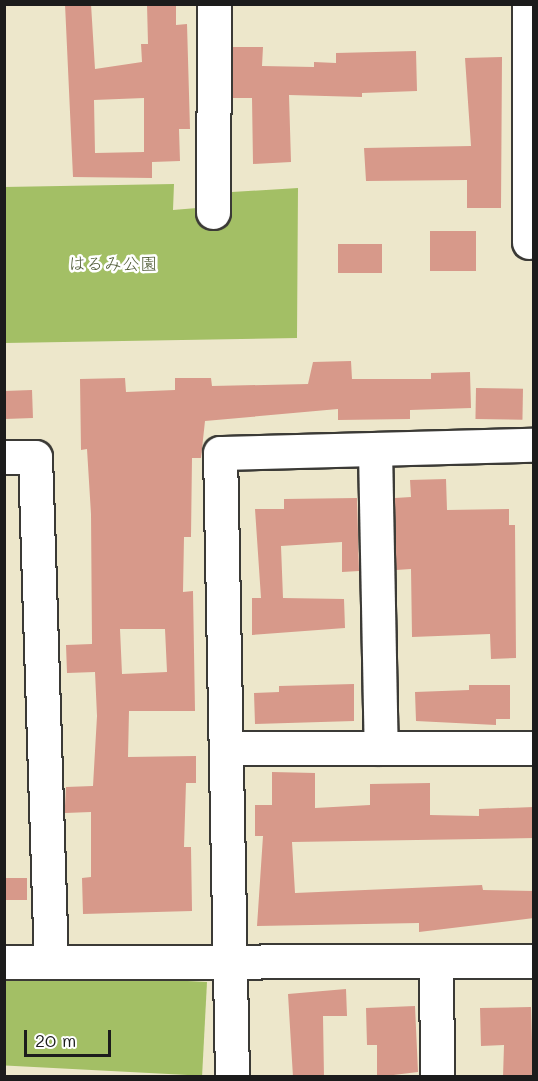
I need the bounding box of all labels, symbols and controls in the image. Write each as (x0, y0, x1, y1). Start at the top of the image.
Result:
park label: はるみ公園 (68, 252, 158, 274)
scale bar (27, 1018, 114, 1056)
text: 20 m (35, 1028, 76, 1052)

